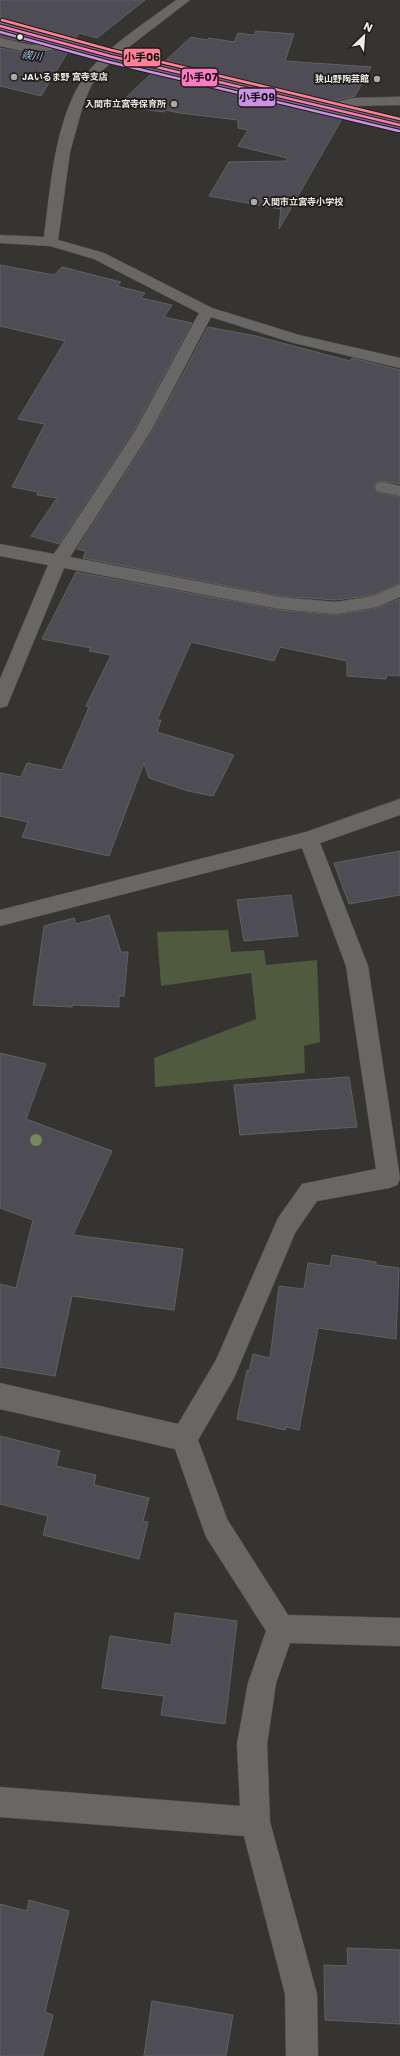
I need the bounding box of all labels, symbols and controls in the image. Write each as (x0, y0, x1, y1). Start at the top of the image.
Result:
north arrow (344, 16, 384, 56)
text: N (361, 18, 375, 36)
unlabelled marker (15, 32, 25, 42)
water label: 禊川 (21, 47, 44, 64)
line badge: 小手06 (123, 48, 161, 67)
text: 小手06 (124, 49, 160, 65)
line badge: 小手07 (181, 68, 218, 87)
text: 小手07 (182, 69, 218, 85)
place label: JAいるま野 宮寺支店 (22, 71, 108, 83)
marker: JAいるま野 宮寺支店 (9, 72, 19, 82)
place label: 狭山野陶芸館 (315, 73, 369, 85)
marker: 狭山野陶芸館 (372, 74, 382, 84)
line badge: 小手09 (238, 88, 276, 107)
text: 小手09 (239, 89, 275, 105)
place label: 入間市立宮寺保育所 (85, 98, 166, 110)
marker: 入間市立宮寺保育所 (169, 99, 179, 109)
place label: 入間市立宮寺小学校 (262, 196, 344, 208)
marker: 入間市立宮寺小学校 (249, 197, 259, 207)

